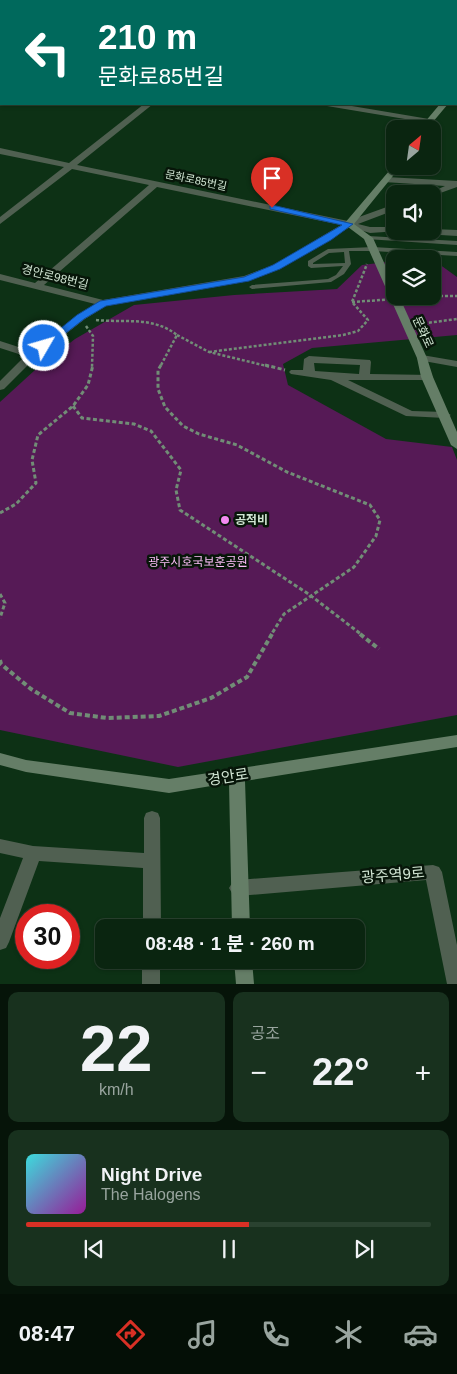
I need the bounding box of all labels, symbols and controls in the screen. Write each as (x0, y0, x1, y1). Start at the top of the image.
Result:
text: 210 m (98, 17, 197, 56)
icon: left (15, 20, 80, 85)
text: 문화로85번길 (98, 64, 224, 89)
north arrow (386, 120, 441, 175)
map controls (386, 120, 441, 305)
pin (251, 157, 293, 208)
icon: arrive (258, 164, 286, 192)
street label: 문화로85번길 (164, 168, 228, 192)
button: sound (386, 185, 441, 240)
button: layers (386, 250, 441, 305)
street label: 경안로98번길 (20, 262, 90, 292)
street label: 문화로 (410, 314, 436, 350)
position arrow (17, 319, 69, 371)
place label: 공적비 (235, 513, 268, 527)
marker: 공적비 (219, 514, 231, 526)
park label: 광주시호국보훈공원 (148, 555, 248, 569)
street label: 경안로 (206, 765, 250, 788)
street label: 광주역9로 (361, 863, 425, 886)
speed limit sign: 30 (15, 904, 80, 969)
text: 08:48 · 1 분 · 260 m (145, 933, 315, 954)
text: 22 (80, 1012, 152, 1085)
text: 공조 (251, 1025, 280, 1042)
text: 22° (312, 1051, 369, 1093)
text: − (251, 1057, 267, 1088)
text: + (415, 1057, 431, 1088)
text: km/h (99, 1081, 134, 1098)
text: Night Drive (101, 1164, 202, 1185)
text: The Halogens (101, 1186, 201, 1203)
icon: previous (80, 1235, 108, 1263)
icon: pause (215, 1235, 243, 1263)
icon: next (350, 1235, 378, 1263)
icon: directions (113, 1317, 148, 1352)
icon: music (185, 1317, 220, 1352)
icon: phone (258, 1317, 293, 1352)
icon: climate (331, 1317, 366, 1352)
icon: car (403, 1317, 438, 1352)
text: 08:47 (19, 1321, 75, 1346)

